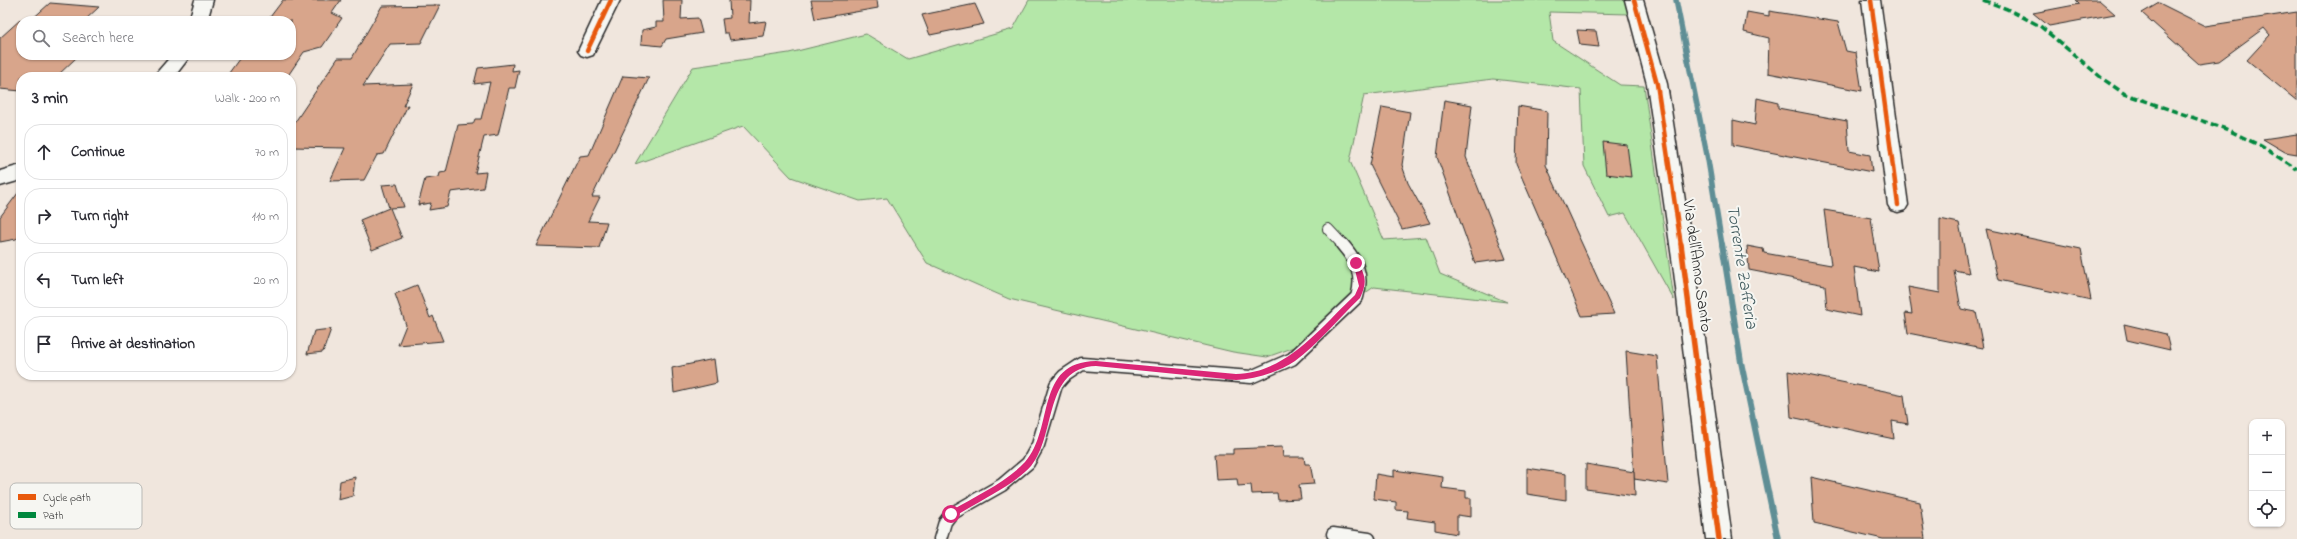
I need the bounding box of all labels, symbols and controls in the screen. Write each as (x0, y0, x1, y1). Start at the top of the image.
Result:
search box (16, 16, 296, 60)
icon: search (30, 27, 52, 49)
text: Search here (62, 27, 134, 49)
text: 3 min (32, 86, 68, 111)
text: Walk · 200 m (215, 89, 280, 108)
icon: ahead (33, 141, 55, 163)
text: Continue (71, 141, 125, 163)
text: 70 m (255, 143, 279, 162)
street label: Via dell'Anno Santo (1675, 197, 1719, 334)
water label: Torrente Zafferia (1718, 203, 1764, 331)
icon: right (33, 205, 55, 227)
text: Turn right (71, 205, 129, 227)
text: 110 m (252, 207, 279, 226)
route end (1347, 254, 1365, 272)
icon: left (33, 269, 55, 291)
text: Turn left (71, 269, 124, 291)
text: 20 m (254, 271, 279, 290)
icon: arrive (33, 333, 55, 355)
text: Arrive at destination (71, 333, 195, 355)
map controls (2249, 419, 2285, 527)
button: + (2249, 419, 2285, 455)
button: − (2249, 455, 2285, 491)
legend (10, 483, 142, 529)
text: Cycle path (43, 490, 91, 507)
button: locate (2249, 491, 2285, 527)
route start (942, 505, 960, 523)
text: Path (43, 508, 64, 524)

